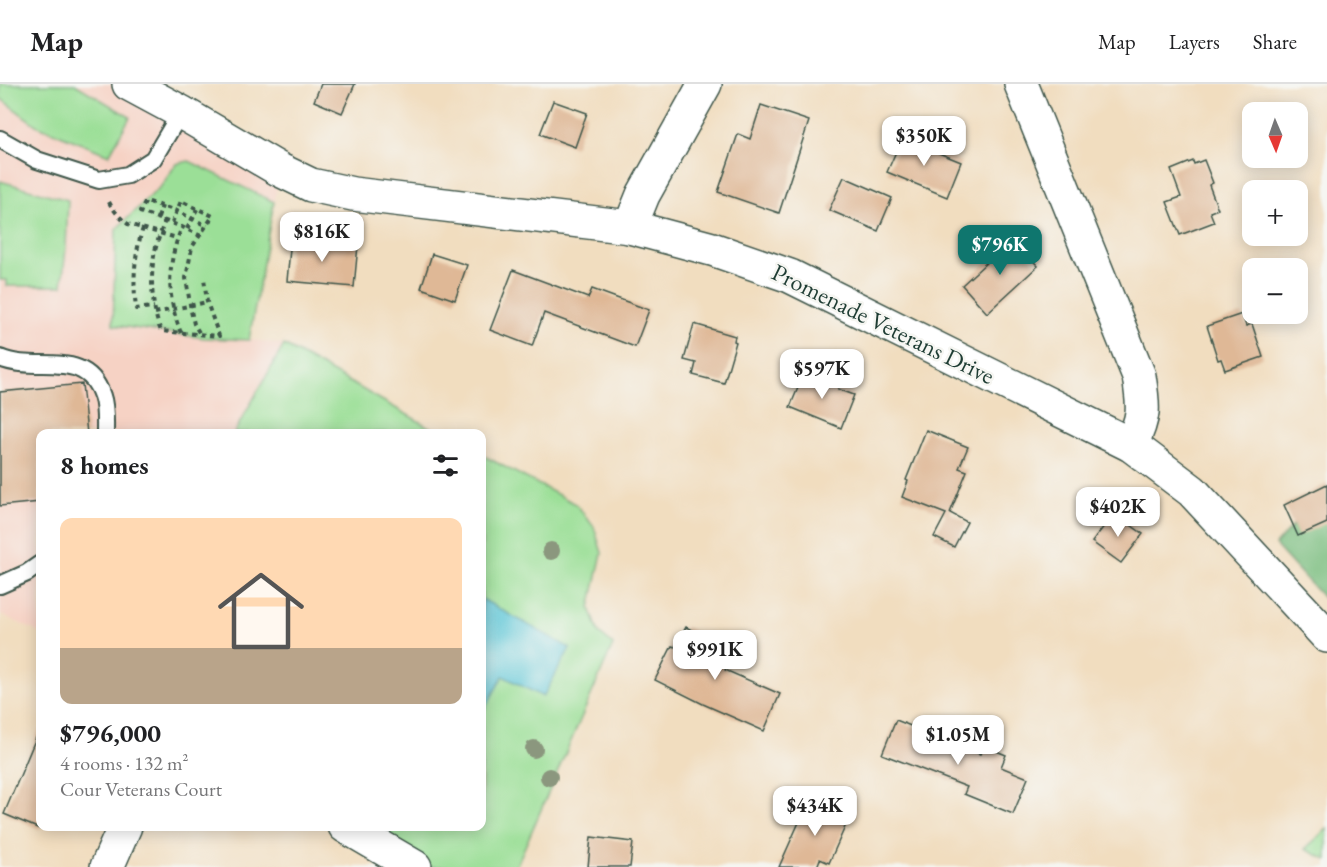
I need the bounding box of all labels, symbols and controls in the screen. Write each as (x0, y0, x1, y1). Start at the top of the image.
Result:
text: Map (30, 23, 83, 59)
text: Map (1098, 28, 1136, 55)
text: Layers (1169, 28, 1220, 55)
text: Share (1253, 28, 1297, 55)
north arrow (1242, 102, 1308, 168)
map controls (1242, 102, 1308, 324)
pin: $350K (882, 116, 966, 167)
text: $350K (896, 122, 952, 148)
button: + (1242, 180, 1308, 246)
pin: $816K (280, 212, 364, 263)
text: $816K (294, 218, 350, 244)
pin: $796K (958, 225, 1042, 276)
text: $796K (972, 231, 1028, 257)
street label: Promenade Veterans Drive (767, 256, 1000, 391)
button: − (1242, 258, 1308, 324)
pin: $597K (780, 349, 864, 400)
text: $597K (794, 355, 850, 381)
text: 8 homes (60, 448, 149, 482)
icon: filters (429, 449, 462, 482)
pin: $402K (1076, 487, 1160, 538)
text: $402K (1090, 493, 1146, 519)
icon: home (207, 557, 315, 665)
pin: $991K (673, 630, 757, 681)
text: $991K (687, 636, 743, 662)
pin: $1.05M (909, 715, 1007, 766)
text: $796,000 (60, 716, 161, 750)
text: $1.05M (926, 721, 990, 747)
text: 4 rooms · 132 m² (60, 750, 188, 776)
text: Cour Veterans Court (60, 776, 222, 802)
pin: $434K (773, 786, 857, 837)
text: $434K (787, 792, 843, 818)

